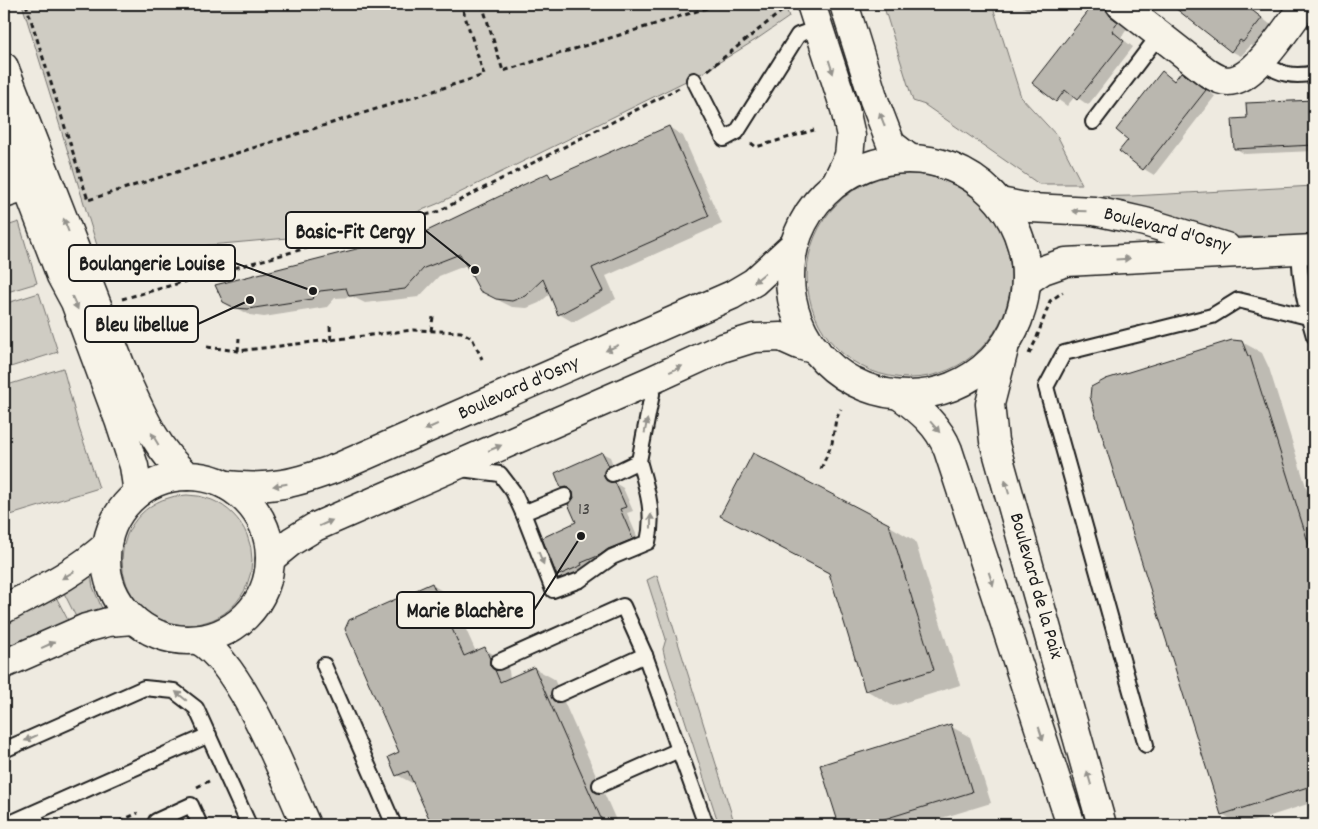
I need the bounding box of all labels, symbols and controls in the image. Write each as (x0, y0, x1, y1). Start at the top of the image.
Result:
one-way arrow (827, 60, 835, 75)
one-way arrow (878, 111, 886, 126)
street label: Boulevard d'Osny (1100, 201, 1234, 262)
one-way arrow (1071, 207, 1087, 215)
callout: Basic-Fit Cergy (286, 212, 425, 248)
one-way arrow (62, 217, 70, 232)
text: Basic-Fit Cergy (296, 219, 416, 249)
callout: Boulangerie Louise (69, 245, 235, 281)
text: Boulangerie Louise (79, 251, 225, 281)
one-way arrow (1116, 255, 1132, 263)
one-way arrow (752, 273, 765, 284)
one-way arrow (72, 296, 80, 310)
callout: Bleu libellue (85, 306, 198, 342)
text: Bleu libellue (95, 312, 189, 342)
one-way arrow (605, 345, 619, 353)
street label: Boulevard d'Osny (454, 349, 585, 428)
one-way arrow (669, 365, 683, 373)
one-way arrow (643, 417, 651, 433)
one-way arrow (930, 421, 941, 434)
one-way arrow (424, 424, 438, 432)
one-way arrow (151, 433, 160, 446)
one-way arrow (488, 444, 502, 452)
one-way arrow (1003, 480, 1011, 495)
one-way arrow (271, 481, 287, 489)
house number: 13 (578, 498, 590, 523)
street label: Boulevard de la Paix (1001, 510, 1069, 663)
one-way arrow (647, 513, 655, 529)
one-way arrow (319, 518, 333, 526)
one-way arrow (537, 551, 545, 565)
one-way arrow (62, 570, 75, 579)
one-way arrow (987, 572, 995, 587)
callout: Marie Blachère (397, 592, 534, 628)
text: Marie Blachère (407, 598, 523, 628)
one-way arrow (41, 640, 55, 648)
one-way arrow (175, 691, 188, 702)
one-way arrow (1038, 726, 1045, 741)
one-way arrow (24, 734, 38, 742)
one-way arrow (1085, 771, 1093, 786)

